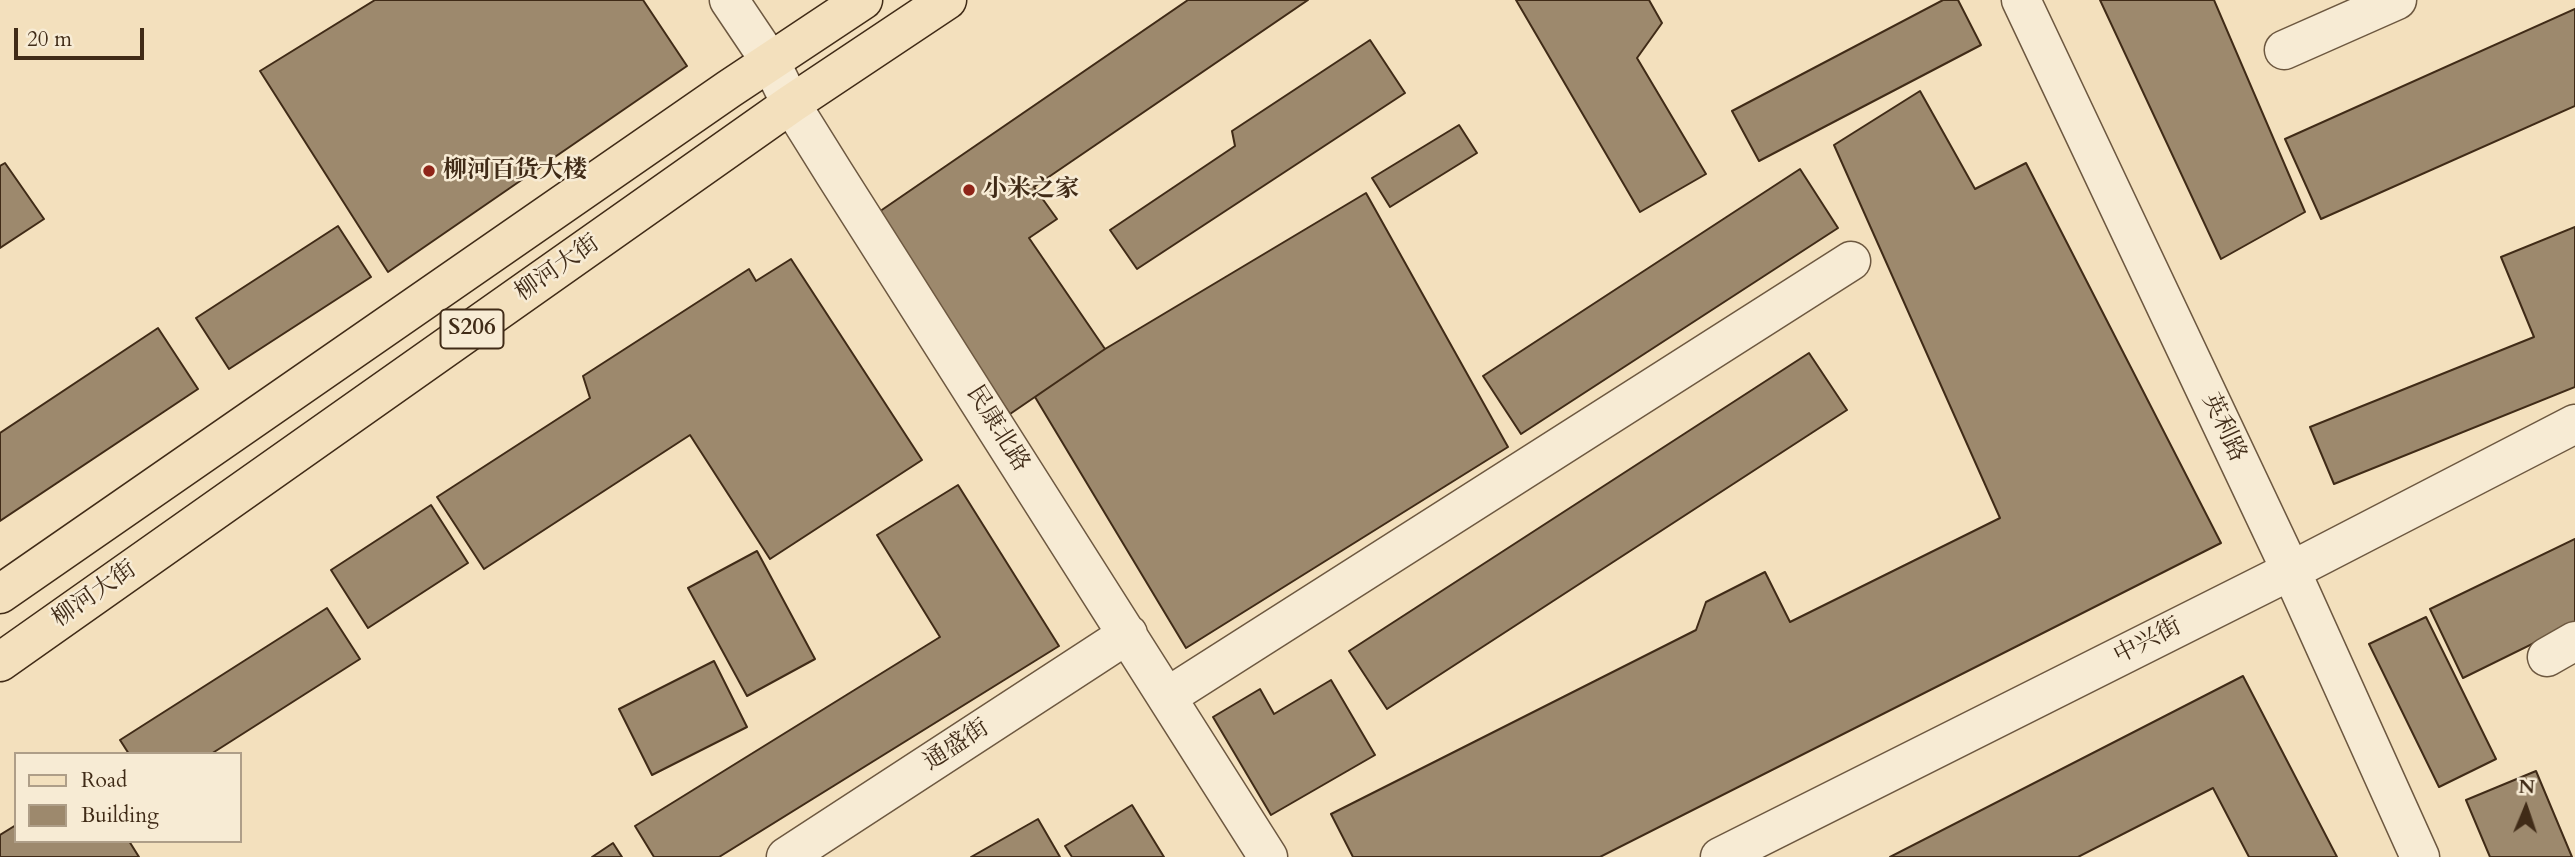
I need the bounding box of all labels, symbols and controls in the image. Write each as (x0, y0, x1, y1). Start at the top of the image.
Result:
scale bar (18, 14, 147, 58)
text: 20 m (27, 25, 72, 54)
place label: 柳河百货大楼 (443, 157, 587, 185)
marker: 柳河百货大楼 (421, 163, 437, 179)
place label: 小米之家 (983, 176, 1079, 204)
marker: 小米之家 (961, 182, 977, 198)
street label: 柳河大街 (510, 230, 606, 308)
road number: S206 (440, 310, 504, 348)
street label: 民康北路 (959, 381, 1035, 477)
street label: 英利路 (2195, 389, 2251, 467)
street label: 柳河大街 (47, 556, 143, 634)
street label: 中兴街 (2109, 613, 2187, 671)
street label: 通盛街 (919, 714, 995, 778)
legend (14, 752, 242, 843)
text: Road (81, 766, 127, 795)
north arrow (2491, 773, 2561, 843)
text: N (2518, 774, 2535, 800)
text: Building (81, 801, 159, 830)

